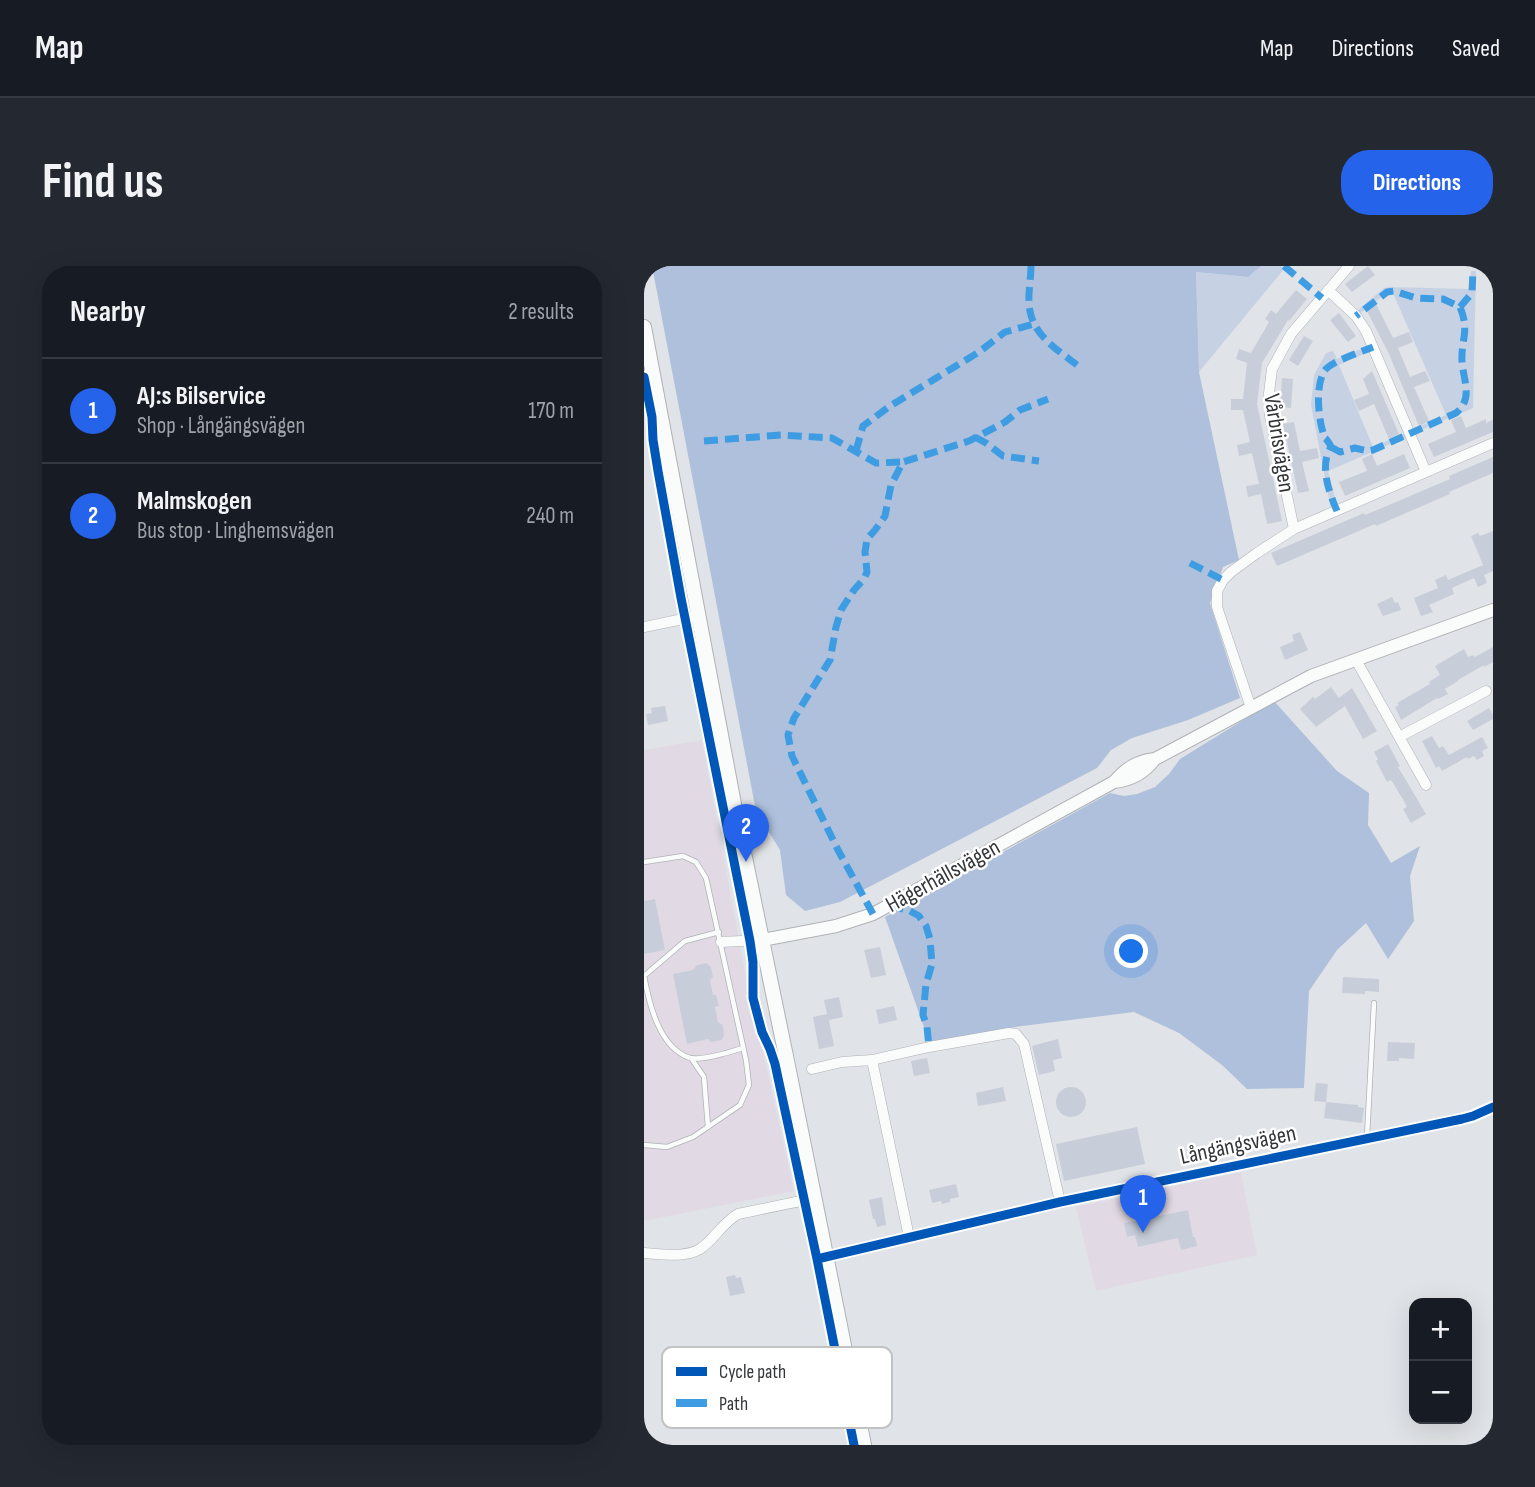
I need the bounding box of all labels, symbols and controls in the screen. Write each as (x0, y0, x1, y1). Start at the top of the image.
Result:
text: Map (35, 28, 84, 68)
text: Map (1260, 34, 1293, 63)
text: Directions (1331, 34, 1414, 63)
text: Saved (1452, 34, 1500, 63)
button: Directions (1341, 150, 1493, 215)
text: Find us (42, 153, 164, 212)
text: Nearby (70, 294, 146, 330)
text: 2 results (508, 298, 574, 326)
text: AJ:s Bilservice (137, 381, 266, 412)
street label: Vårbrisvägen (1257, 392, 1301, 494)
text: 1 (88, 397, 98, 425)
text: 170 m (528, 397, 574, 425)
text: Shop · Långängsvägen (137, 412, 305, 440)
text: Malmskogen (137, 486, 252, 517)
text: 2 (88, 502, 98, 530)
text: 240 m (526, 502, 574, 530)
text: Bus stop · Linghemsvägen (137, 517, 334, 545)
pin: 2 (723, 804, 769, 862)
street label: Hägerhällsvägen (881, 833, 1005, 919)
your location (1114, 934, 1148, 968)
street label: Långängsvägen (1178, 1119, 1298, 1171)
pin: 1 (1120, 1175, 1166, 1233)
map controls (1409, 1298, 1472, 1424)
button: + (1409, 1298, 1472, 1361)
legend (662, 1347, 892, 1428)
text: Cycle path (719, 1361, 786, 1384)
button: − (1409, 1361, 1472, 1424)
text: Path (719, 1393, 748, 1416)

